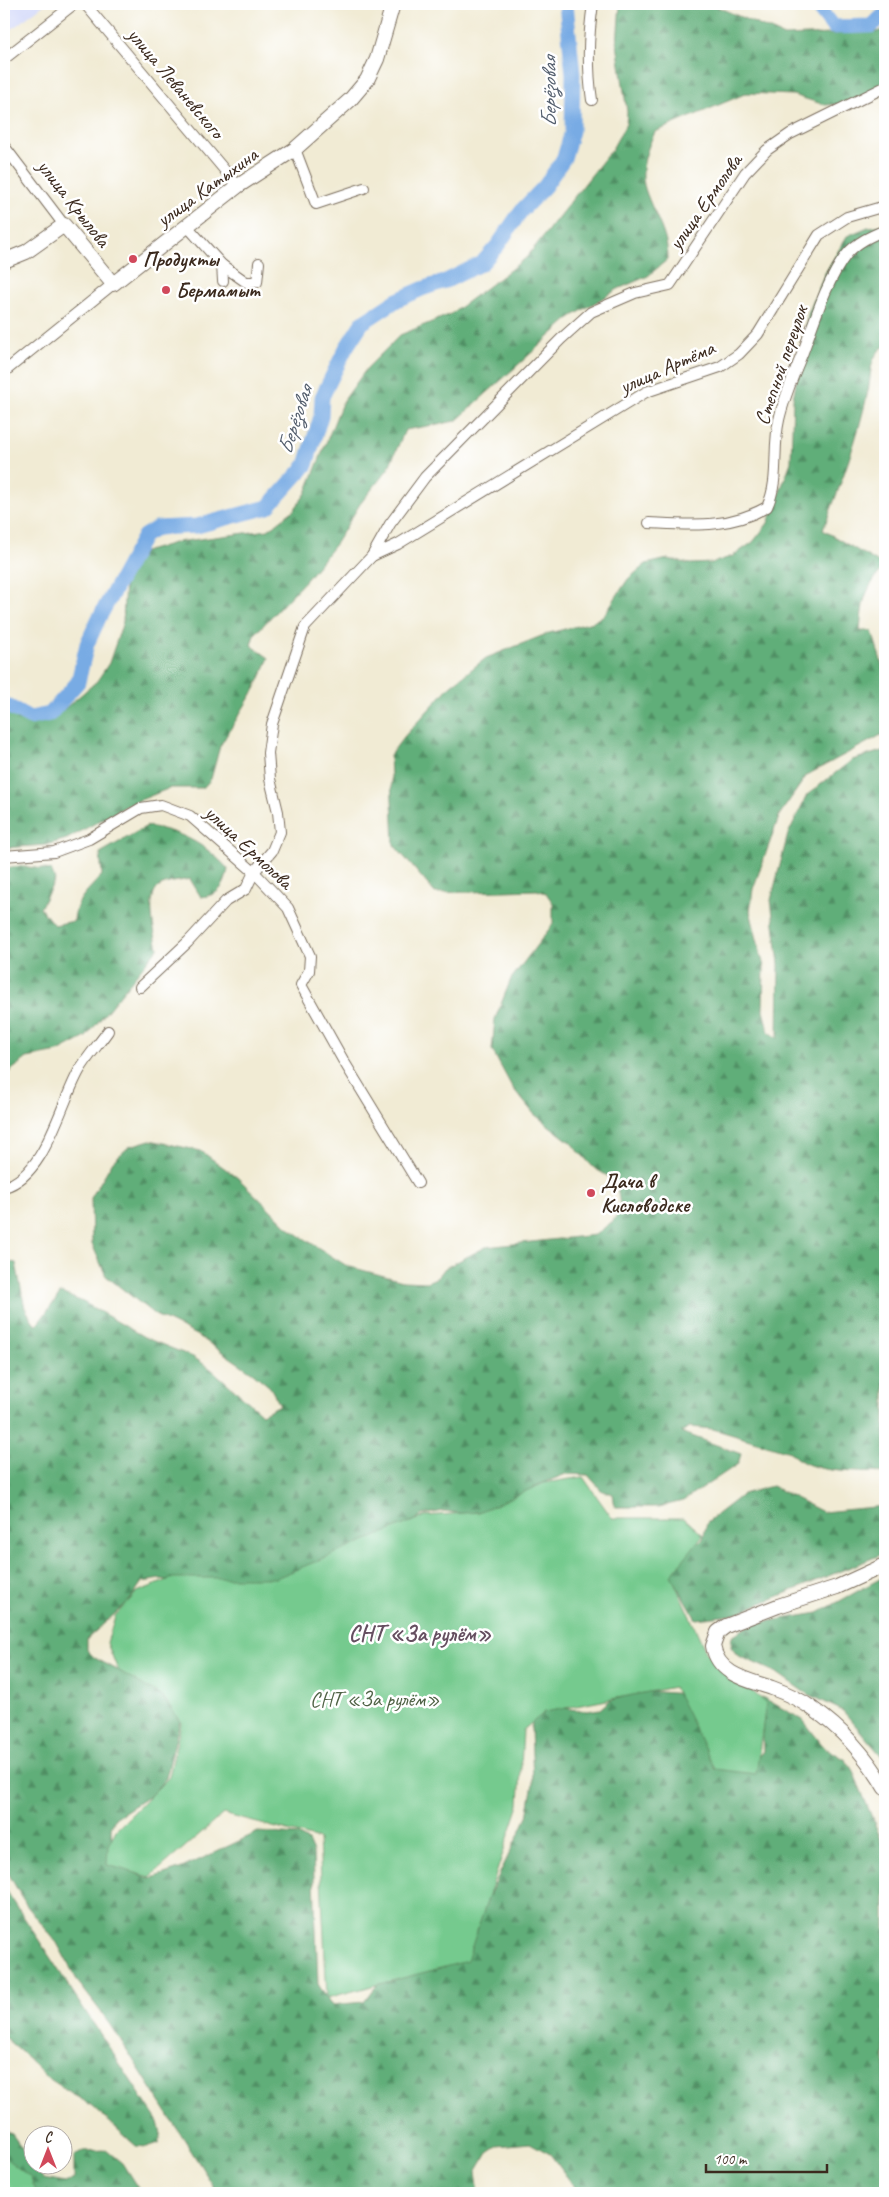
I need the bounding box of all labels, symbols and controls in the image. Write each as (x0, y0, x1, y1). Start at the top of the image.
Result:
street label: улица Леваневского (121, 21, 232, 146)
water label: Берёзовая (535, 53, 563, 127)
street label: улица Катыхина (150, 141, 264, 234)
street label: улица Ермолова (661, 147, 749, 257)
street label: улица Крылова (31, 152, 117, 253)
place label: Продукты (143, 246, 221, 273)
marker: Продукты (127, 253, 139, 265)
place label: Бермамыт (176, 277, 261, 303)
marker: Бермамыт (160, 284, 172, 296)
street label: Степной переулок (748, 300, 814, 428)
street label: улица Артёма (613, 334, 720, 400)
water label: Берёзовая (271, 379, 320, 458)
street label: улица Ермолова (198, 798, 300, 896)
place label: Дача в Кисловодске (601, 1168, 691, 1218)
marker: Дача в Кисловодске (585, 1187, 597, 1199)
district label: СНТ «За рулём» (349, 1620, 492, 1648)
park label: СНТ «За рулём» (310, 1686, 440, 1712)
north arrow (22, 2124, 72, 2174)
text: С (45, 2129, 54, 2146)
scale bar (706, 2142, 828, 2174)
text: 100 m (714, 2150, 748, 2169)

